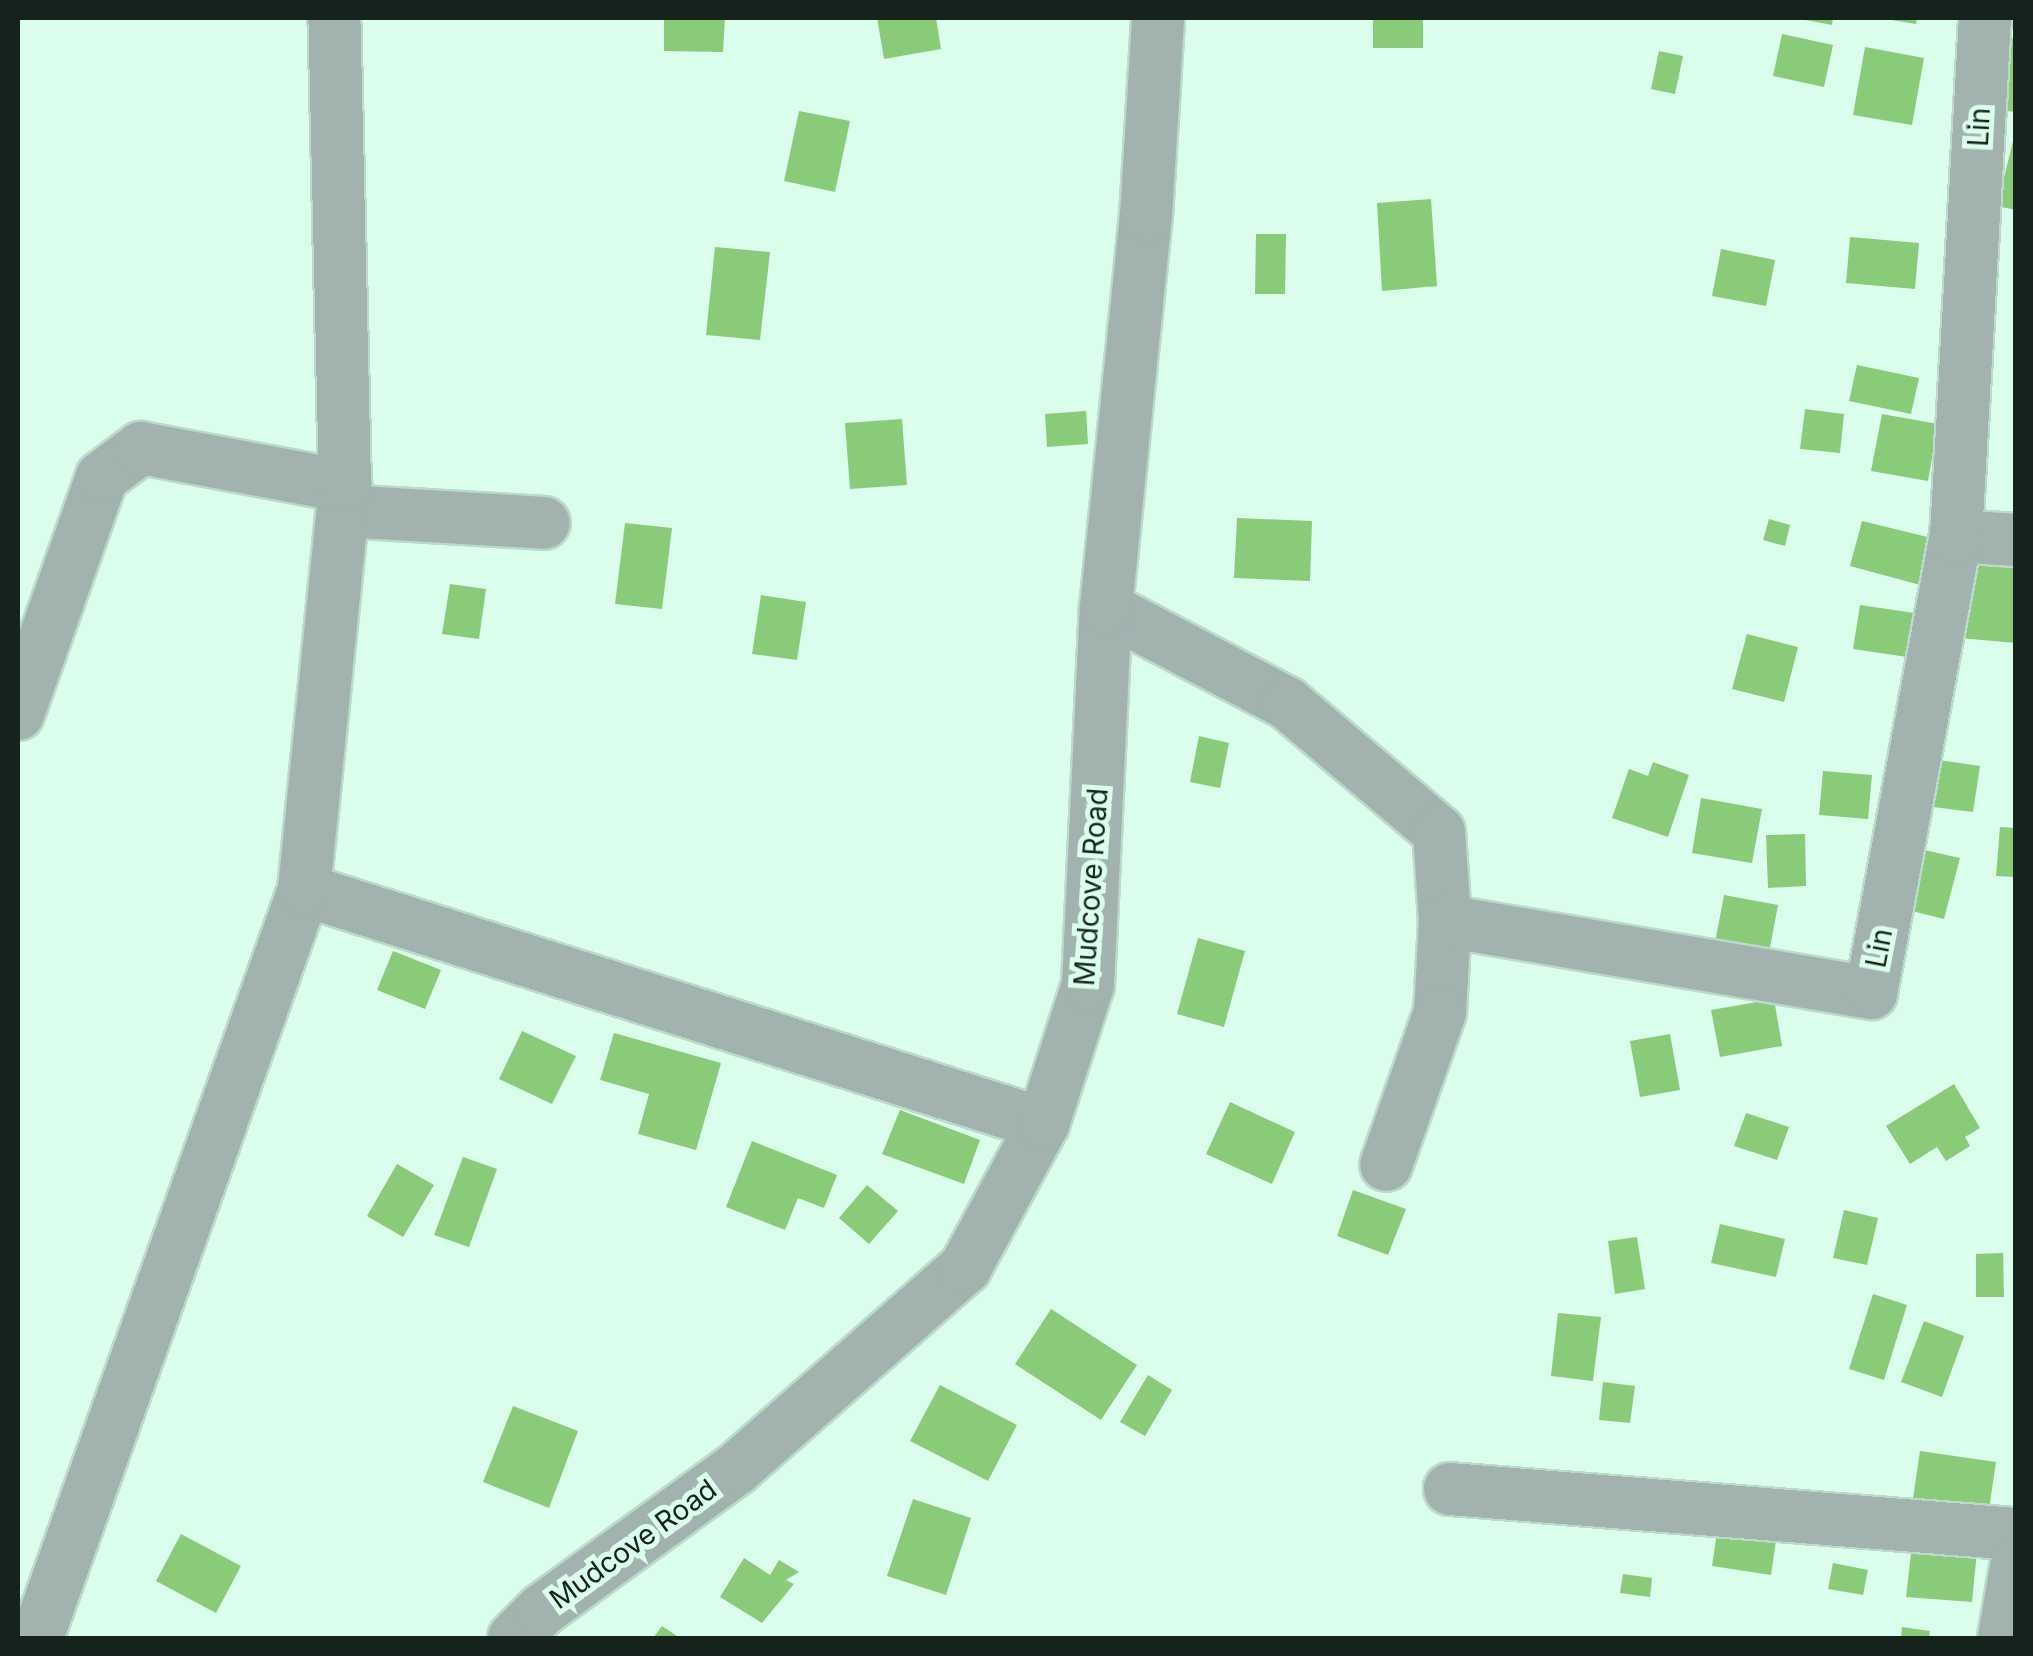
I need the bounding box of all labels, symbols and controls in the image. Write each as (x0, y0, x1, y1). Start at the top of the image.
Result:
street label: Lin (1961, 107, 1997, 147)
street label: Mudcove Road (1067, 787, 1115, 987)
street label: Lin (1859, 926, 1899, 970)
street label: Mudcove Road (543, 1472, 723, 1616)

